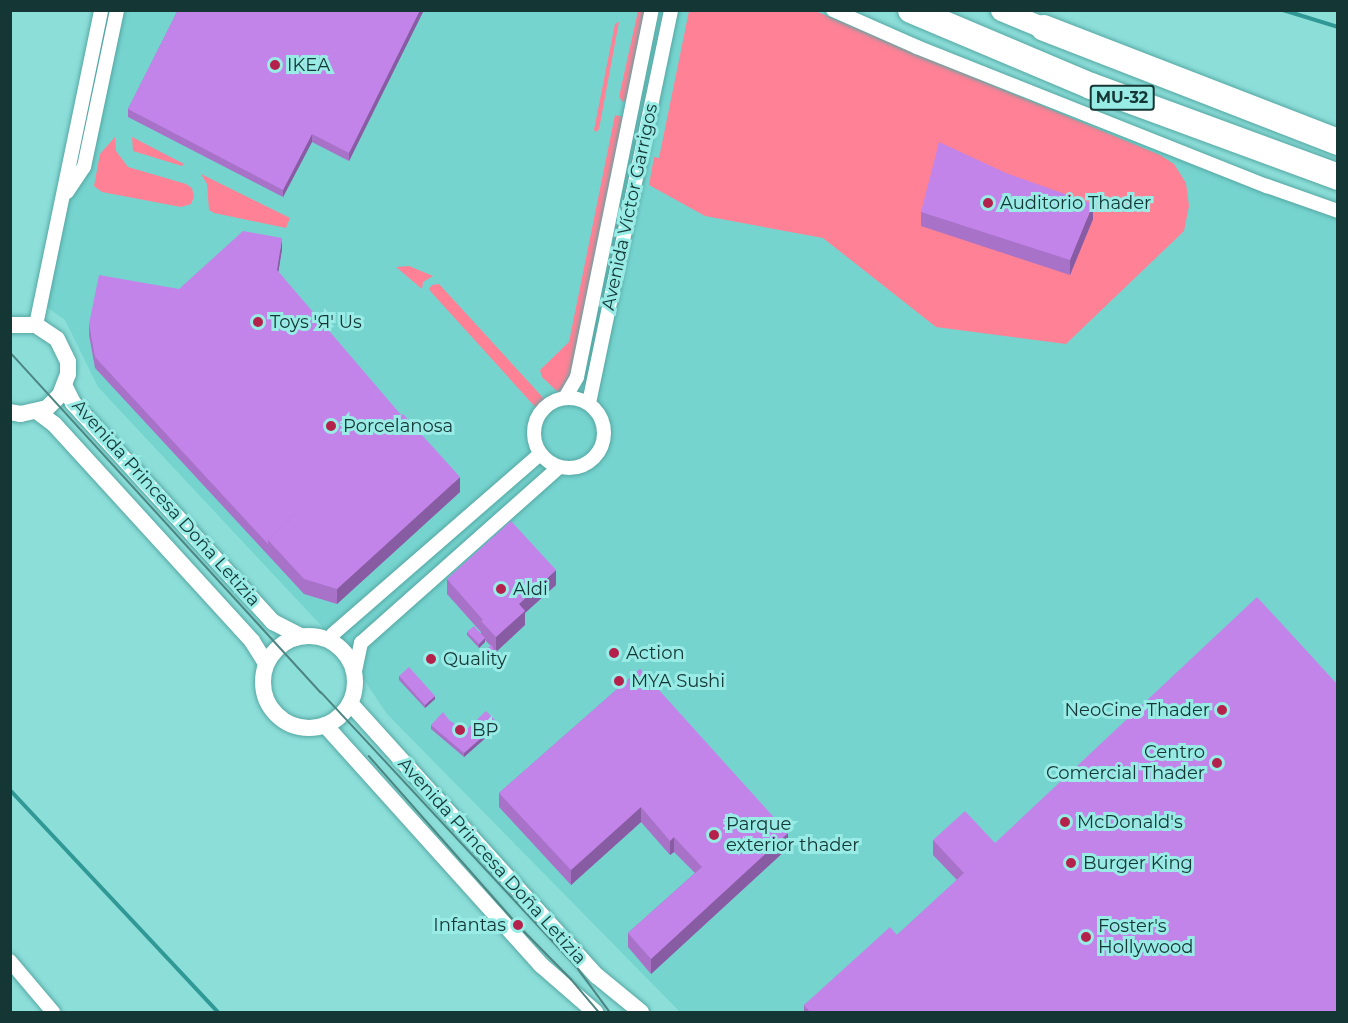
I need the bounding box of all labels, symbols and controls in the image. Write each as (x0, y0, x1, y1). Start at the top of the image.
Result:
place label: IKEA (287, 54, 330, 76)
marker: IKEA (268, 58, 282, 72)
road number: MU-32 (1089, 85, 1155, 111)
street label: Avenida Víctor Garrigos (598, 102, 662, 312)
place label: Auditorio Thader (1000, 192, 1151, 214)
marker: Auditorio Thader (981, 196, 995, 210)
place label: Toys 'Я' Us (270, 311, 362, 333)
marker: Toys 'Я' Us (251, 315, 265, 329)
street label: Avenida Princesa Doña Letizia (67, 395, 265, 611)
place label: Porcelanosa (343, 415, 453, 437)
marker: Porcelanosa (324, 419, 338, 433)
place label: Aldi (513, 578, 548, 600)
marker: Aldi (494, 582, 508, 596)
place label: Action (626, 642, 685, 664)
marker: Action (607, 646, 621, 660)
place label: Quality (443, 648, 507, 670)
marker: Quality (424, 652, 438, 666)
place label: MYA Sushi (631, 670, 725, 692)
marker: MYA Sushi (612, 674, 626, 688)
place label: NeoCine Thader (1064, 699, 1210, 721)
marker: NeoCine Thader (1215, 703, 1229, 717)
place label: BP (472, 719, 498, 741)
marker: BP (453, 723, 467, 737)
place label: Centro Comercial Thader (1046, 742, 1205, 784)
street label: Avenida Princesa Doña Letizia (393, 753, 591, 969)
marker: Centro Comercial Thader (1210, 756, 1224, 770)
place label: McDonald's (1077, 811, 1183, 833)
place label: Parque exterior thader (726, 814, 860, 856)
marker: McDonald's (1058, 815, 1072, 829)
marker: Parque exterior thader (707, 828, 721, 842)
place label: Burger King (1083, 852, 1193, 874)
marker: Burger King (1064, 856, 1078, 870)
place label: Infantas (433, 914, 506, 936)
place label: Foster's Hollywood (1098, 916, 1194, 958)
marker: Infantas (511, 918, 525, 932)
marker: Foster's Hollywood (1079, 930, 1093, 944)

